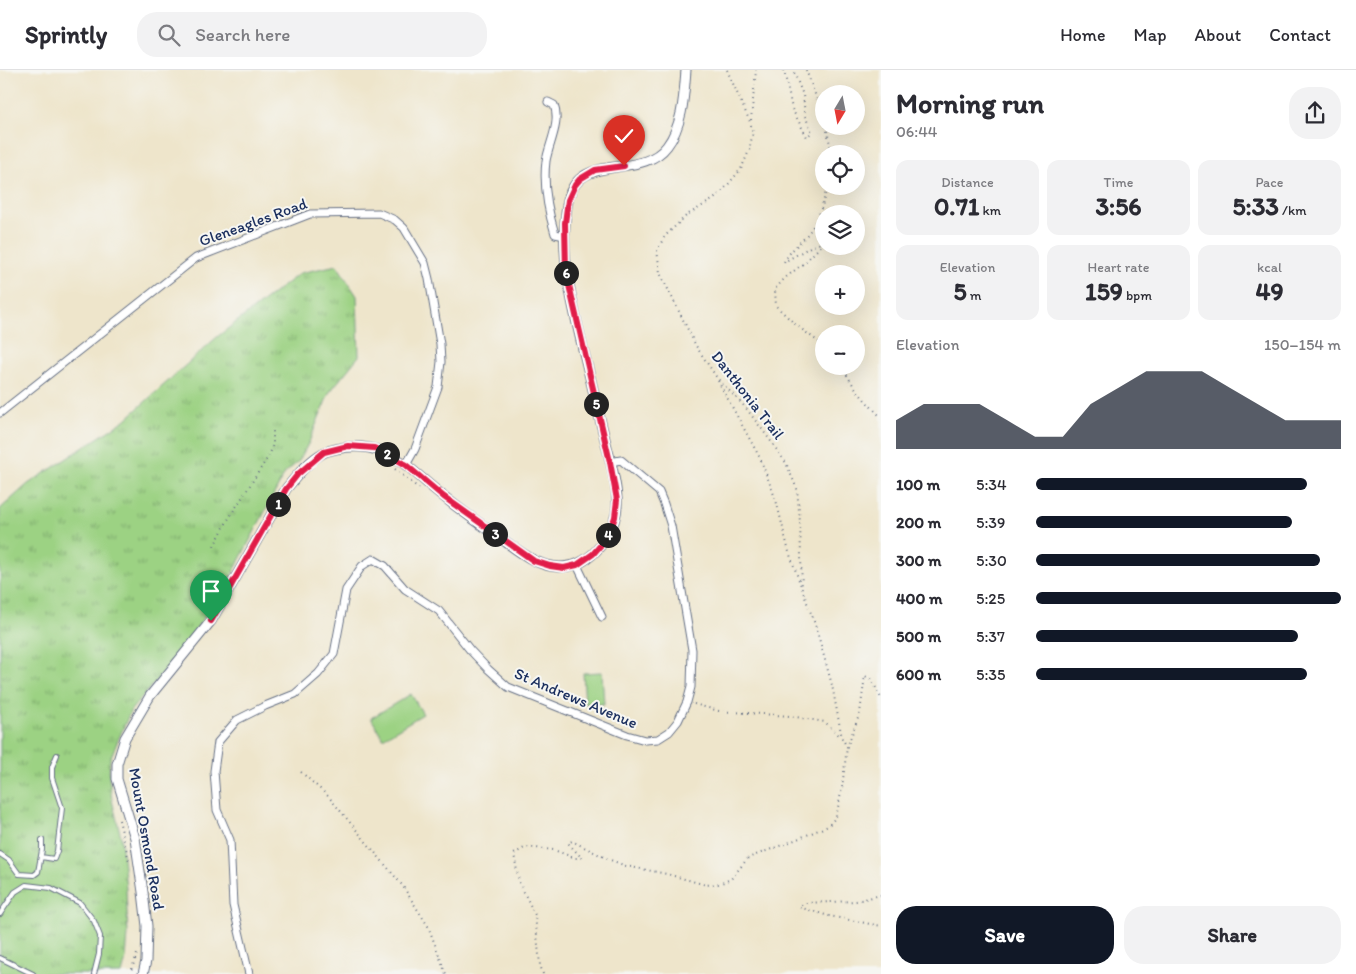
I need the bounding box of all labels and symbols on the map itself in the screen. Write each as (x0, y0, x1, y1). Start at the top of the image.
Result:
north arrow (815, 85, 865, 135)
pin (603, 115, 645, 166)
street label: Gleneagles Road (196, 194, 310, 250)
pin: 6 (554, 260, 578, 286)
street label: Danthonia Trail (708, 347, 789, 443)
pin: 5 (584, 392, 608, 416)
pin: 2 (374, 442, 400, 466)
pin: 1 (266, 492, 290, 516)
pin: 3 (482, 522, 508, 546)
pin: 4 (596, 522, 620, 548)
pin (190, 570, 232, 621)
street label: St Andrews Avenue (512, 663, 640, 733)
street label: Mount Osmond Road (125, 766, 169, 912)

